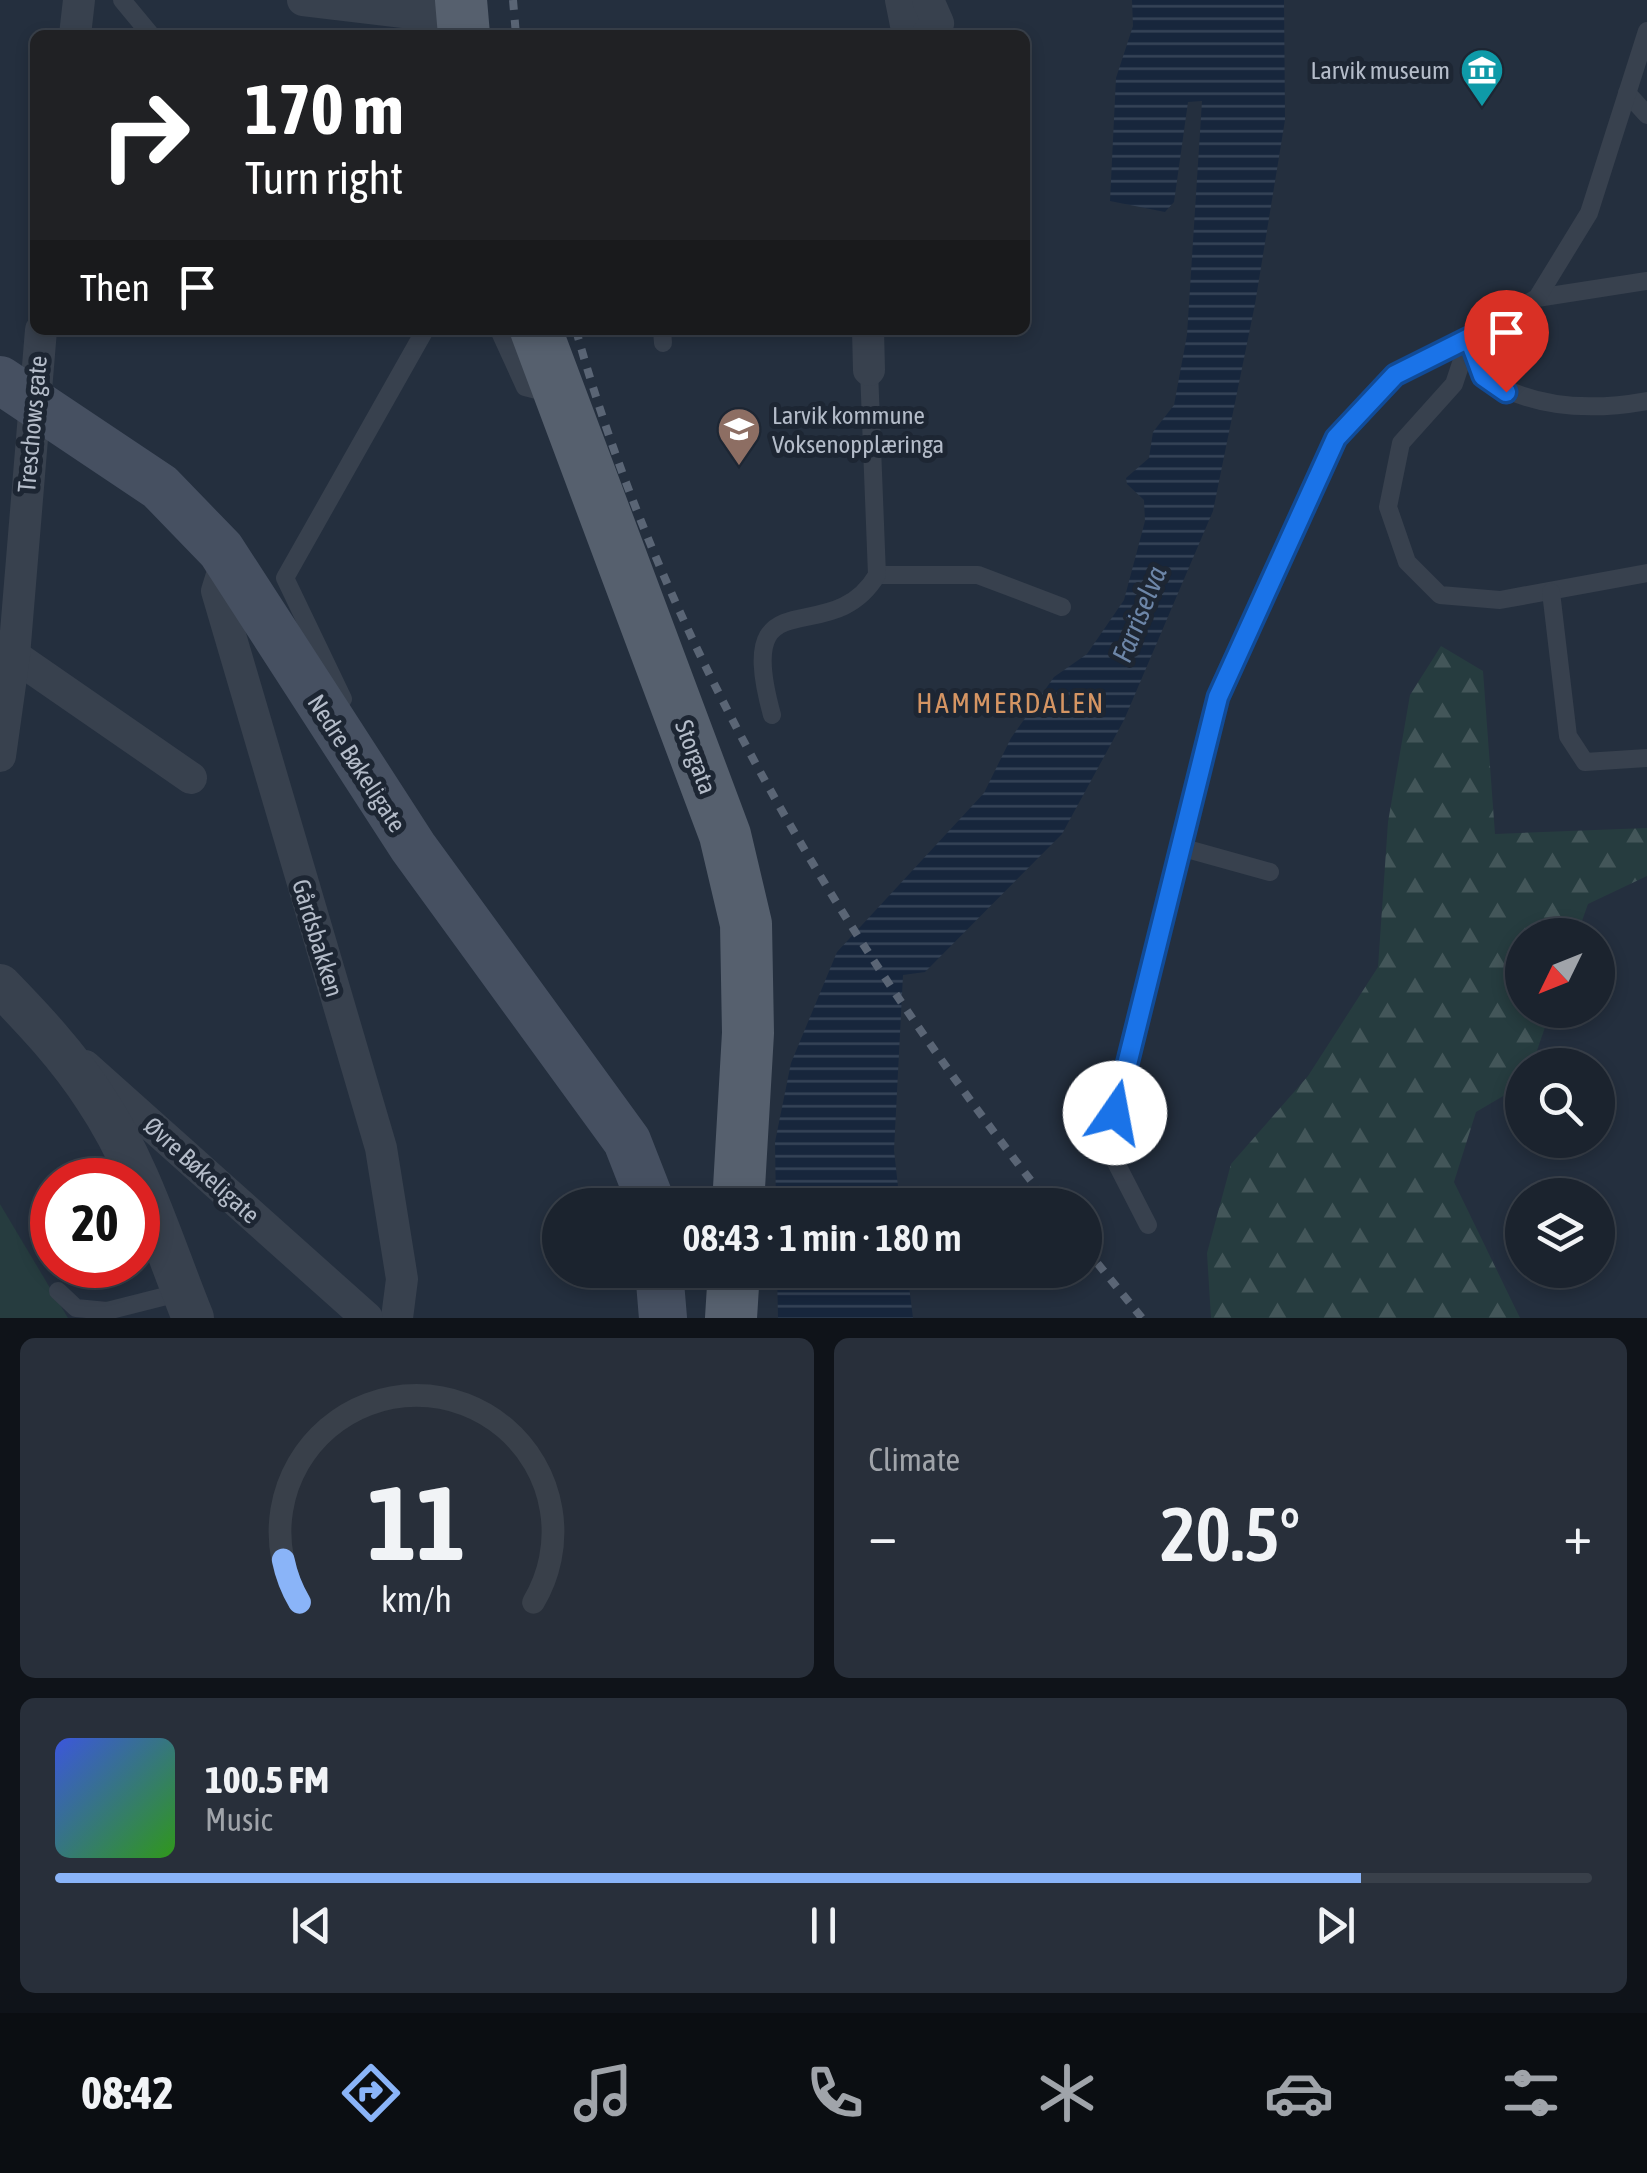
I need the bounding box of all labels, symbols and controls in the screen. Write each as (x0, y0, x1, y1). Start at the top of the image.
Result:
museum icon: Larvik museum (1459, 47, 1505, 108)
place label: Larvik museum (1311, 56, 1450, 84)
text: 170 m (245, 69, 404, 149)
icon: right (80, 70, 210, 200)
text: Turn right (245, 152, 403, 204)
icon: arrive (170, 260, 225, 315)
text: Then (80, 266, 150, 309)
pin (1464, 290, 1549, 393)
icon: arrive (1479, 305, 1534, 360)
street label: Treschows gate (12, 354, 52, 494)
place label: Larvik kommune Voksenopplæringa (772, 401, 944, 458)
school or university icon: Larvik kommune Voksenopplæringa (716, 406, 762, 467)
water label: Farriselva (1105, 561, 1173, 667)
district label: HAMMERDALEN (916, 687, 1106, 719)
street label: Nedre Bøkeligate (302, 689, 412, 837)
street label: Storgata (670, 716, 722, 798)
street label: Gårdsbakken (287, 876, 349, 1000)
north arrow (1505, 918, 1615, 1028)
map controls (1505, 918, 1615, 1288)
button: search (1505, 1048, 1615, 1158)
position arrow (1063, 1061, 1167, 1165)
street label: Øvre Bøkeligate (139, 1111, 265, 1229)
speed limit sign: 20 (30, 1158, 160, 1288)
button: layers (1505, 1178, 1615, 1288)
text: 08:43 · 1 min · 180 m (682, 1216, 962, 1259)
text: Climate (869, 1441, 960, 1478)
text: 11 (368, 1463, 466, 1582)
text: 20.5° (1160, 1491, 1300, 1577)
text: − (869, 1503, 897, 1566)
text: + (1563, 1503, 1592, 1566)
text: km/h (381, 1579, 452, 1620)
text: 100.5 FM (205, 1758, 329, 1801)
text: Music (205, 1801, 272, 1838)
icon: previous (284, 1898, 339, 1953)
icon: pause (796, 1898, 851, 1953)
icon: next (1308, 1898, 1363, 1953)
icon: directions (336, 2058, 406, 2128)
icon: music (568, 2058, 638, 2128)
icon: phone (800, 2058, 870, 2128)
icon: climate (1032, 2058, 1102, 2128)
icon: car (1264, 2058, 1334, 2128)
icon: filters (1496, 2058, 1566, 2128)
text: 08:42 (81, 2067, 174, 2119)

